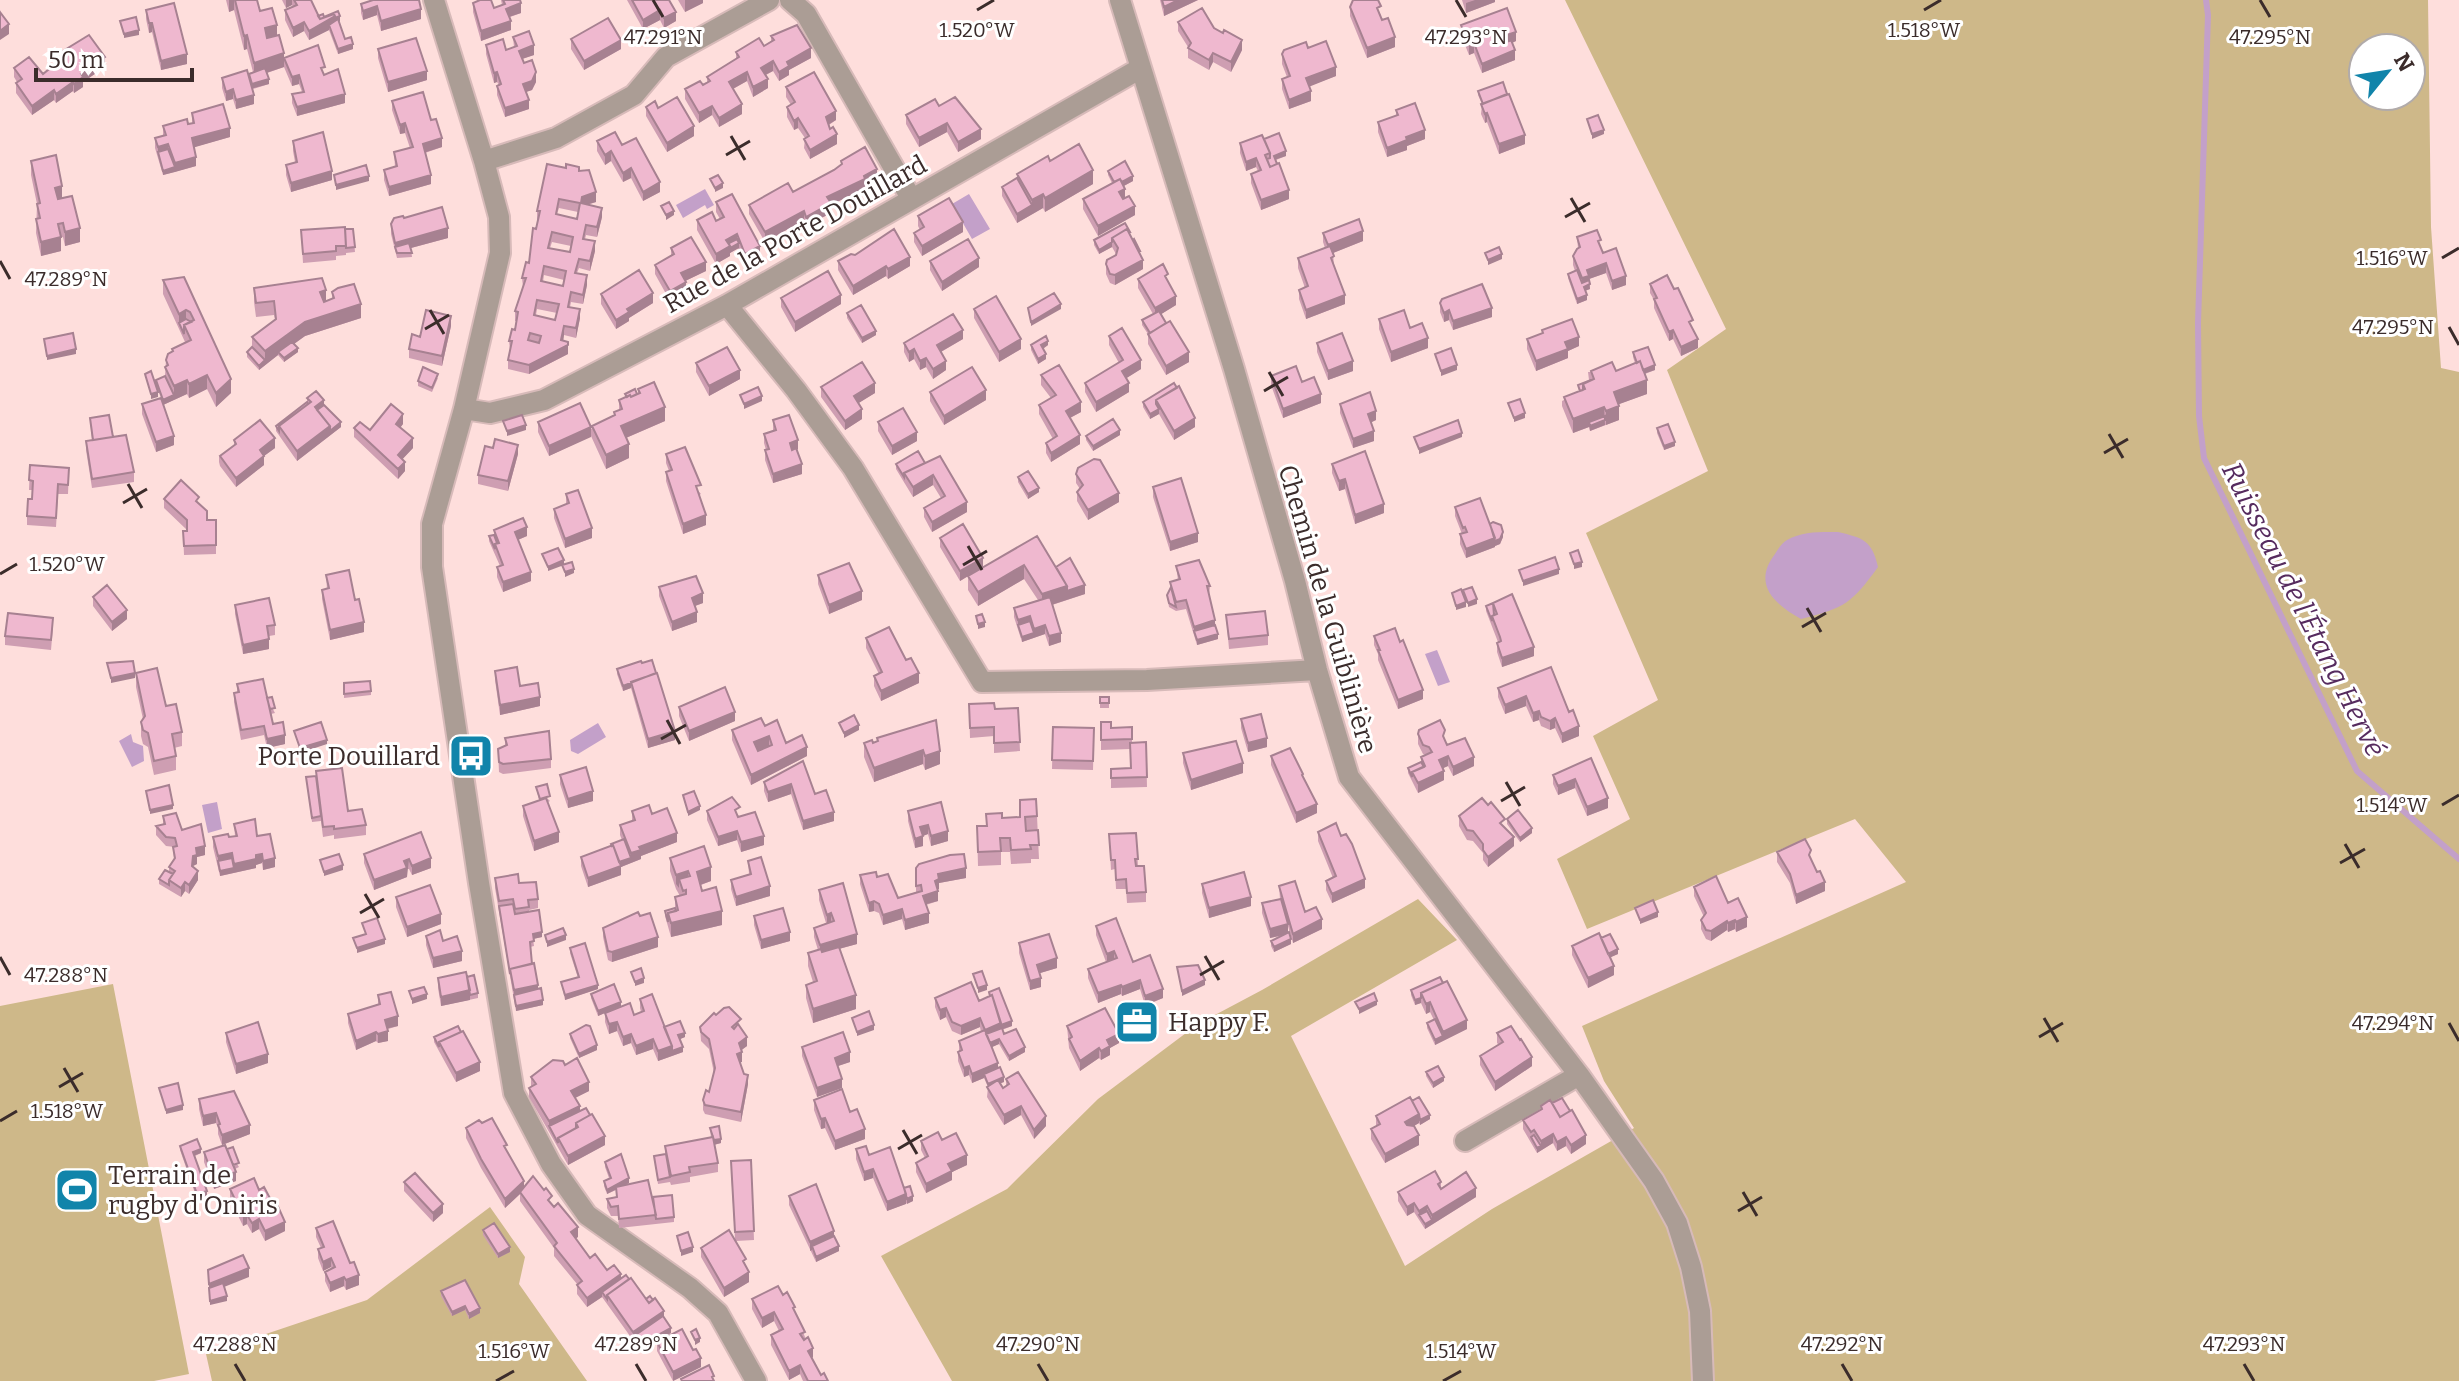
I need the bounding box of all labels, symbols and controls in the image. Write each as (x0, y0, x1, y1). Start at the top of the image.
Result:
text: 1.520°W (939, 18, 1015, 42)
text: 1.518°W (1888, 18, 1961, 42)
text: 47.291°N (624, 25, 702, 49)
text: 47.293°N (1425, 25, 1507, 49)
text: 47.295°N (2229, 25, 2311, 49)
scale bar (36, 32, 192, 82)
north arrow (2347, 32, 2427, 112)
text: 50 m (48, 46, 104, 74)
text: N (2388, 48, 2420, 76)
street label: Rue de la Porte Douillard (658, 149, 932, 320)
text: 1.516°W (2356, 246, 2428, 270)
text: 47.289°N (24, 267, 108, 291)
text: 47.295°N (2352, 315, 2434, 339)
water label: Ruisseau de l'Étang Hervé (2215, 456, 2393, 762)
street label: Chemin de la Guiblinière (1271, 461, 1384, 757)
text: 1.520°W (29, 552, 105, 576)
bus stop icon: Porte Douillard (447, 732, 495, 780)
place label: Porte Douillard (258, 741, 440, 772)
text: 1.514°W (2356, 793, 2428, 817)
text: 47.288°N (24, 963, 108, 987)
office icon: Happy F. (1113, 998, 1161, 1046)
place label: Happy F. (1168, 1007, 1269, 1038)
text: 47.294°N (2352, 1011, 2434, 1035)
text: 1.518°W (31, 1099, 104, 1123)
place label: Terrain de rugby d'Oniris (108, 1160, 278, 1221)
sports icon: Terrain de rugby d'Oniris (53, 1166, 101, 1214)
text: 47.288°N (193, 1332, 277, 1356)
text: 47.289°N (594, 1332, 678, 1356)
text: 47.290°N (996, 1332, 1080, 1356)
text: 47.292°N (1801, 1332, 1883, 1356)
text: 47.293°N (2203, 1332, 2285, 1356)
text: 1.516°W (478, 1339, 550, 1363)
text: 1.514°W (1425, 1339, 1497, 1363)

